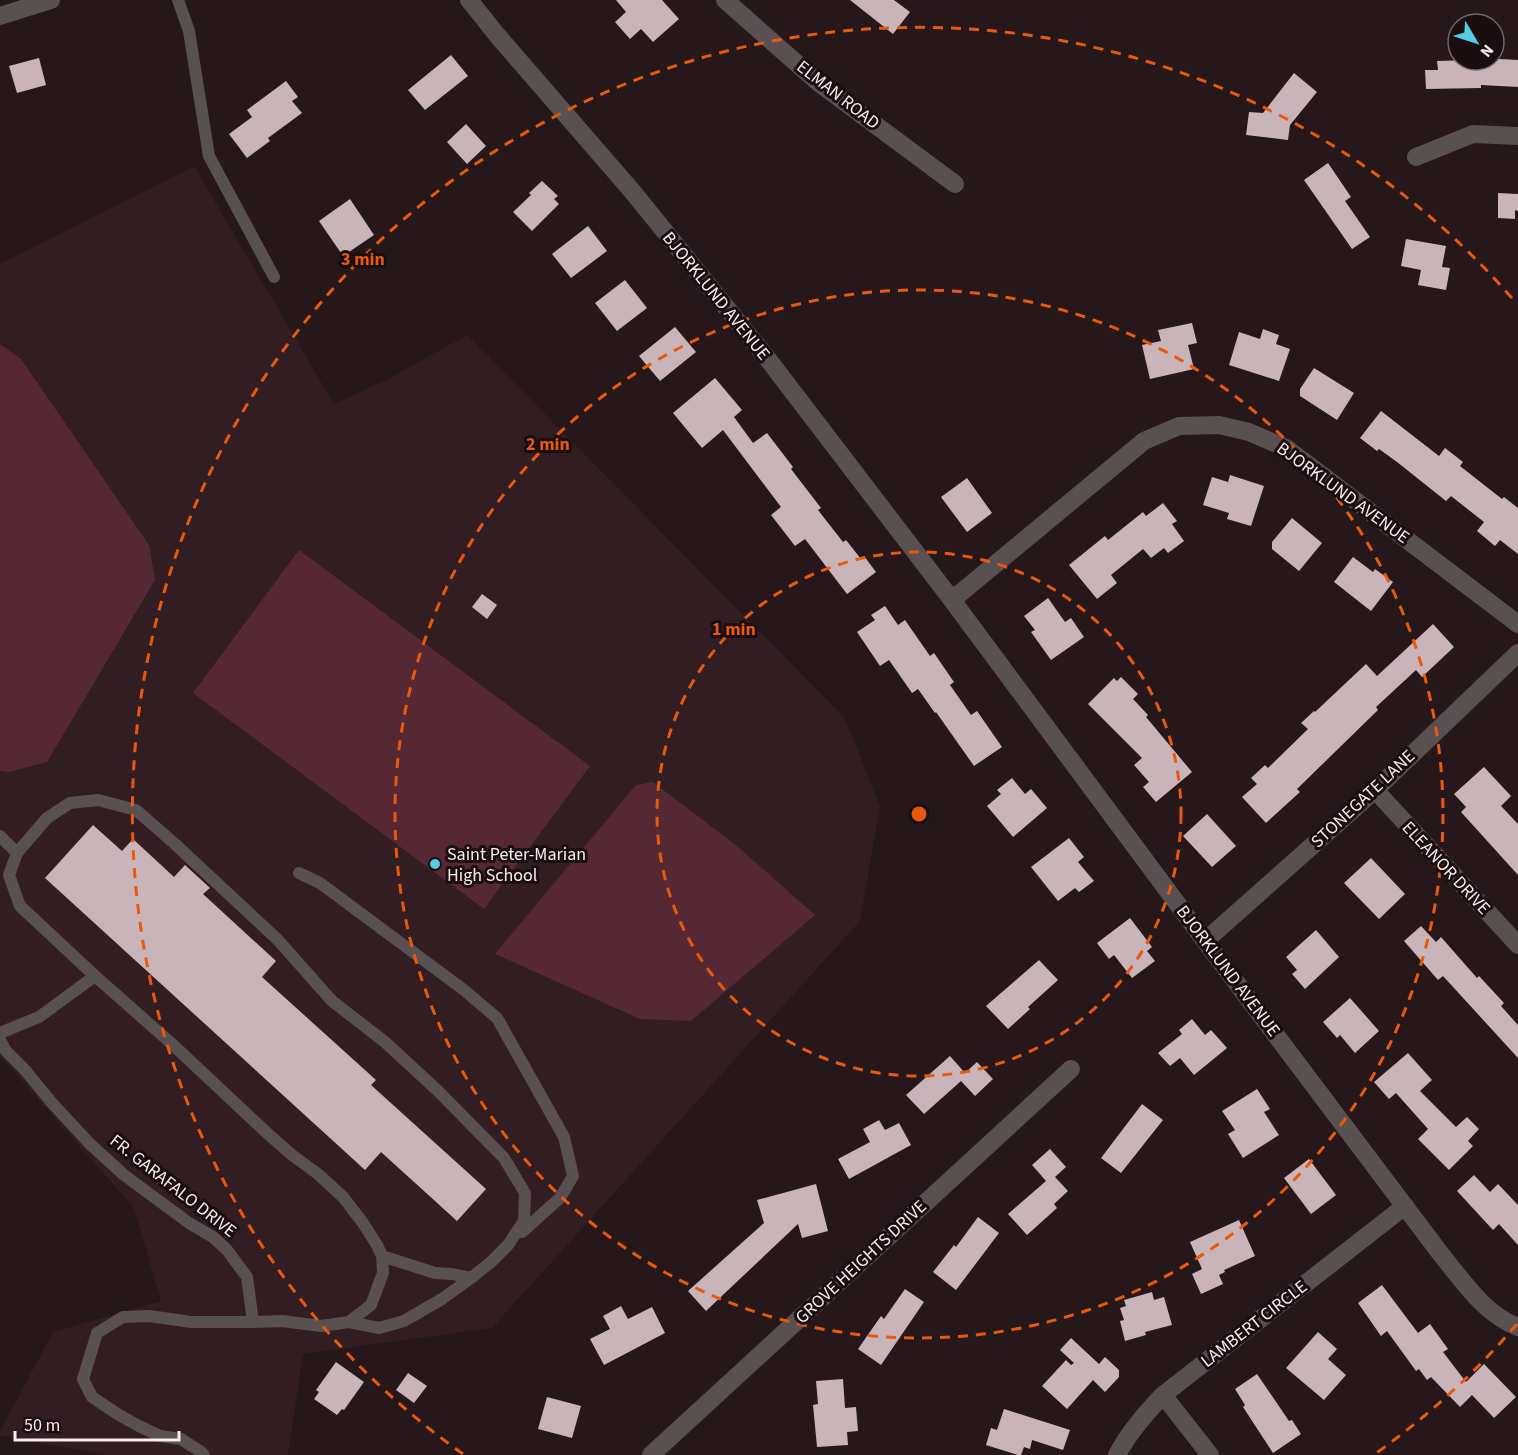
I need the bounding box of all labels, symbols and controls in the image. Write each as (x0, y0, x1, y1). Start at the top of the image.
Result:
north arrow (1446, 12, 1506, 72)
text: N (1475, 40, 1499, 62)
street label: ELMAN ROAD (791, 55, 885, 135)
street label: BJORKLUND AVENUE (656, 226, 776, 366)
text: 3 min (341, 247, 385, 272)
text: 2 min (526, 432, 570, 457)
street label: BJORKLUND AVENUE (1271, 436, 1415, 550)
text: 1 min (712, 617, 756, 642)
street label: STONEGATE LANE (1306, 744, 1420, 854)
centre of rings (909, 804, 929, 824)
street label: ELEANOR DRIVE (1396, 816, 1496, 920)
place label: Saint Peter-Marian High School (447, 842, 586, 888)
marker: Saint Peter-Marian High School (428, 857, 442, 871)
street label: BJORKLUND AVENUE (1170, 900, 1286, 1042)
street label: FR. GARAFALO DRIVE (104, 1129, 242, 1243)
street label: GROVE HEIGHTS DRIVE (790, 1194, 932, 1330)
street label: LAMBERT CIRCLE (1196, 1275, 1312, 1373)
scale bar (15, 1404, 178, 1442)
text: 50 m (24, 1413, 60, 1438)

